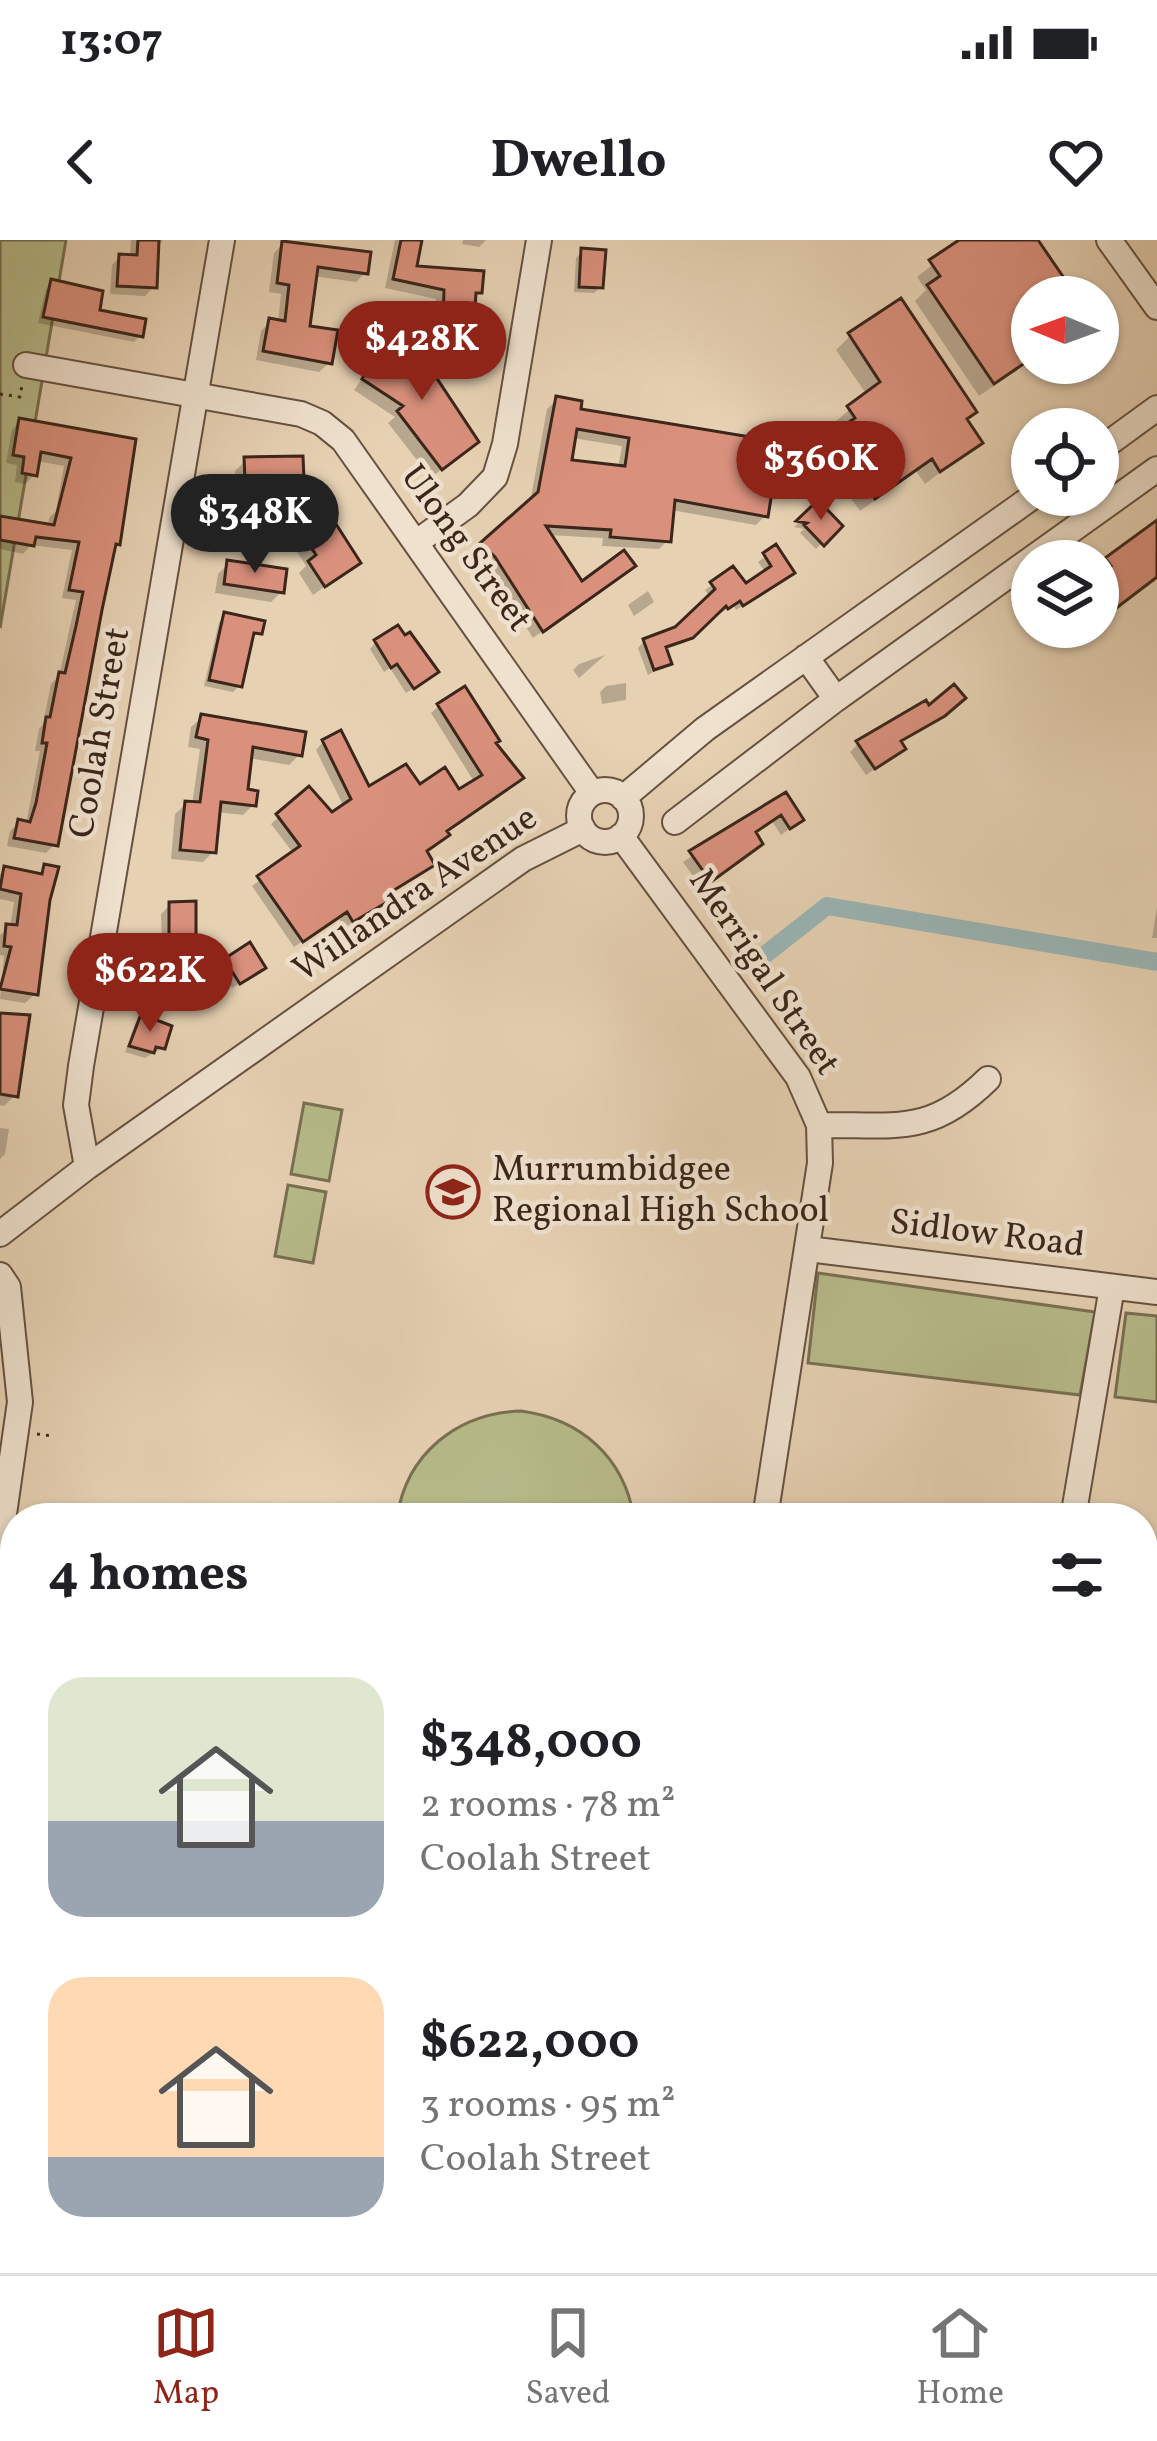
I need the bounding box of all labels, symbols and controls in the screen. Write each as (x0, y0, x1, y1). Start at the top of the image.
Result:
text: 13:07 (60, 11, 163, 74)
text: Dwello (490, 125, 667, 200)
icon: back (48, 129, 114, 195)
icon: heart (1043, 129, 1109, 195)
north arrow (1011, 276, 1119, 384)
map controls (1011, 276, 1119, 648)
pin: $428K (338, 301, 506, 403)
text: $428K (364, 313, 480, 367)
button: locate (1011, 408, 1119, 516)
pin: $360K (737, 421, 905, 523)
text: $360K (763, 433, 879, 487)
street label: Ulong Street (387, 455, 543, 643)
pin: $348K (171, 474, 339, 576)
text: $348K (198, 486, 312, 540)
button: layers (1011, 540, 1119, 648)
street label: Coolah Street (58, 624, 144, 842)
street label: Willandra Avenue (284, 795, 548, 995)
street label: Merrigal Street (675, 860, 851, 1086)
pin: $622K (66, 933, 234, 1035)
text: $622K (94, 945, 206, 999)
place label: Murrumbidgee Regional High School (492, 1146, 829, 1237)
school or university icon: Murrumbidgee Regional High School (425, 1164, 481, 1220)
street label: Sidlow Road (887, 1198, 1087, 1272)
text: 4 homes (48, 1540, 249, 1611)
icon: filters (1044, 1542, 1110, 1608)
text: $348,000 (420, 1708, 642, 1779)
icon: home (144, 1725, 288, 1869)
text: 2 rooms · 78 m² (420, 1779, 675, 1833)
text: Coolah Street (420, 1833, 651, 1887)
text: $622,000 (420, 2008, 639, 2079)
icon: home (144, 2025, 288, 2169)
text: 3 rooms · 95 m² (420, 2079, 675, 2133)
text: Coolah Street (420, 2133, 651, 2187)
tab: Map (153, 2300, 219, 2418)
tab: Saved (525, 2300, 610, 2418)
tab: Home (917, 2300, 1004, 2418)

